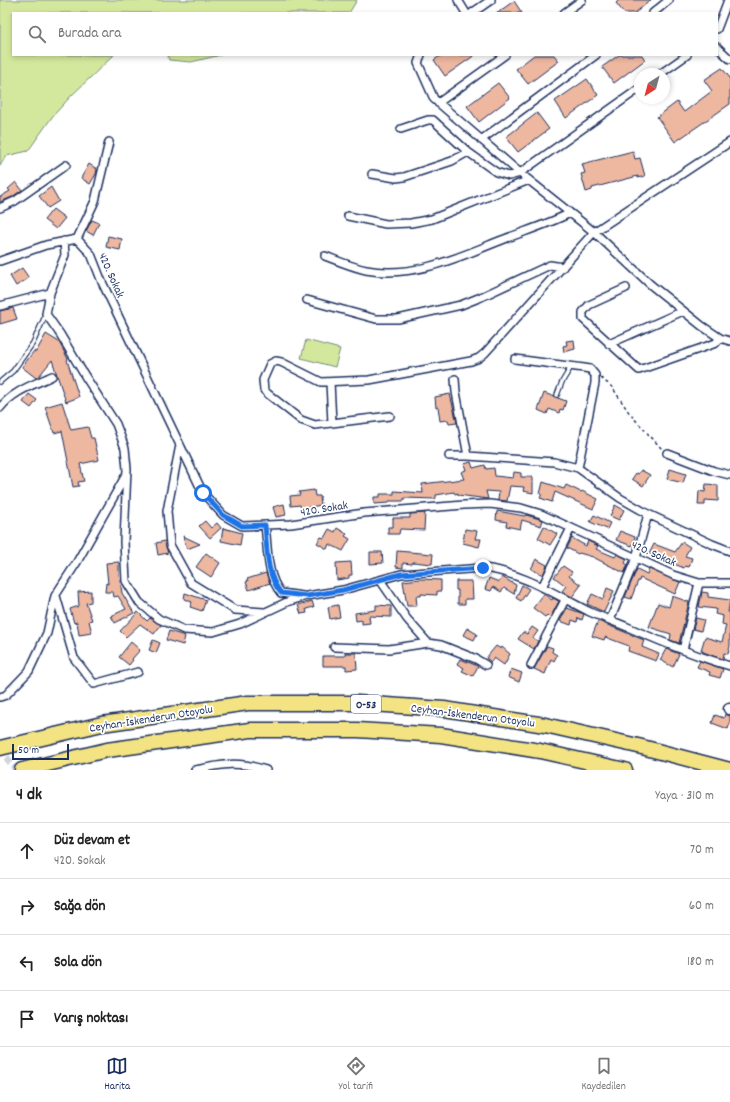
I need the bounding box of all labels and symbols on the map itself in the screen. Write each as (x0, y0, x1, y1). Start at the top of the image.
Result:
north arrow (634, 68, 670, 104)
street label: 420. Sokak (93, 250, 128, 301)
route start (194, 484, 212, 502)
street label: 420. Sokak (299, 497, 349, 522)
street label: 420. Sokak (628, 537, 679, 572)
route end (474, 559, 492, 577)
road number: O-53 (351, 695, 381, 713)
street label: Ceyhan-İskenderun Otoyolu (410, 700, 536, 733)
street label: Ceyhan-İskenderun Otoyolu (88, 701, 214, 738)
scale bar (12, 742, 69, 761)

